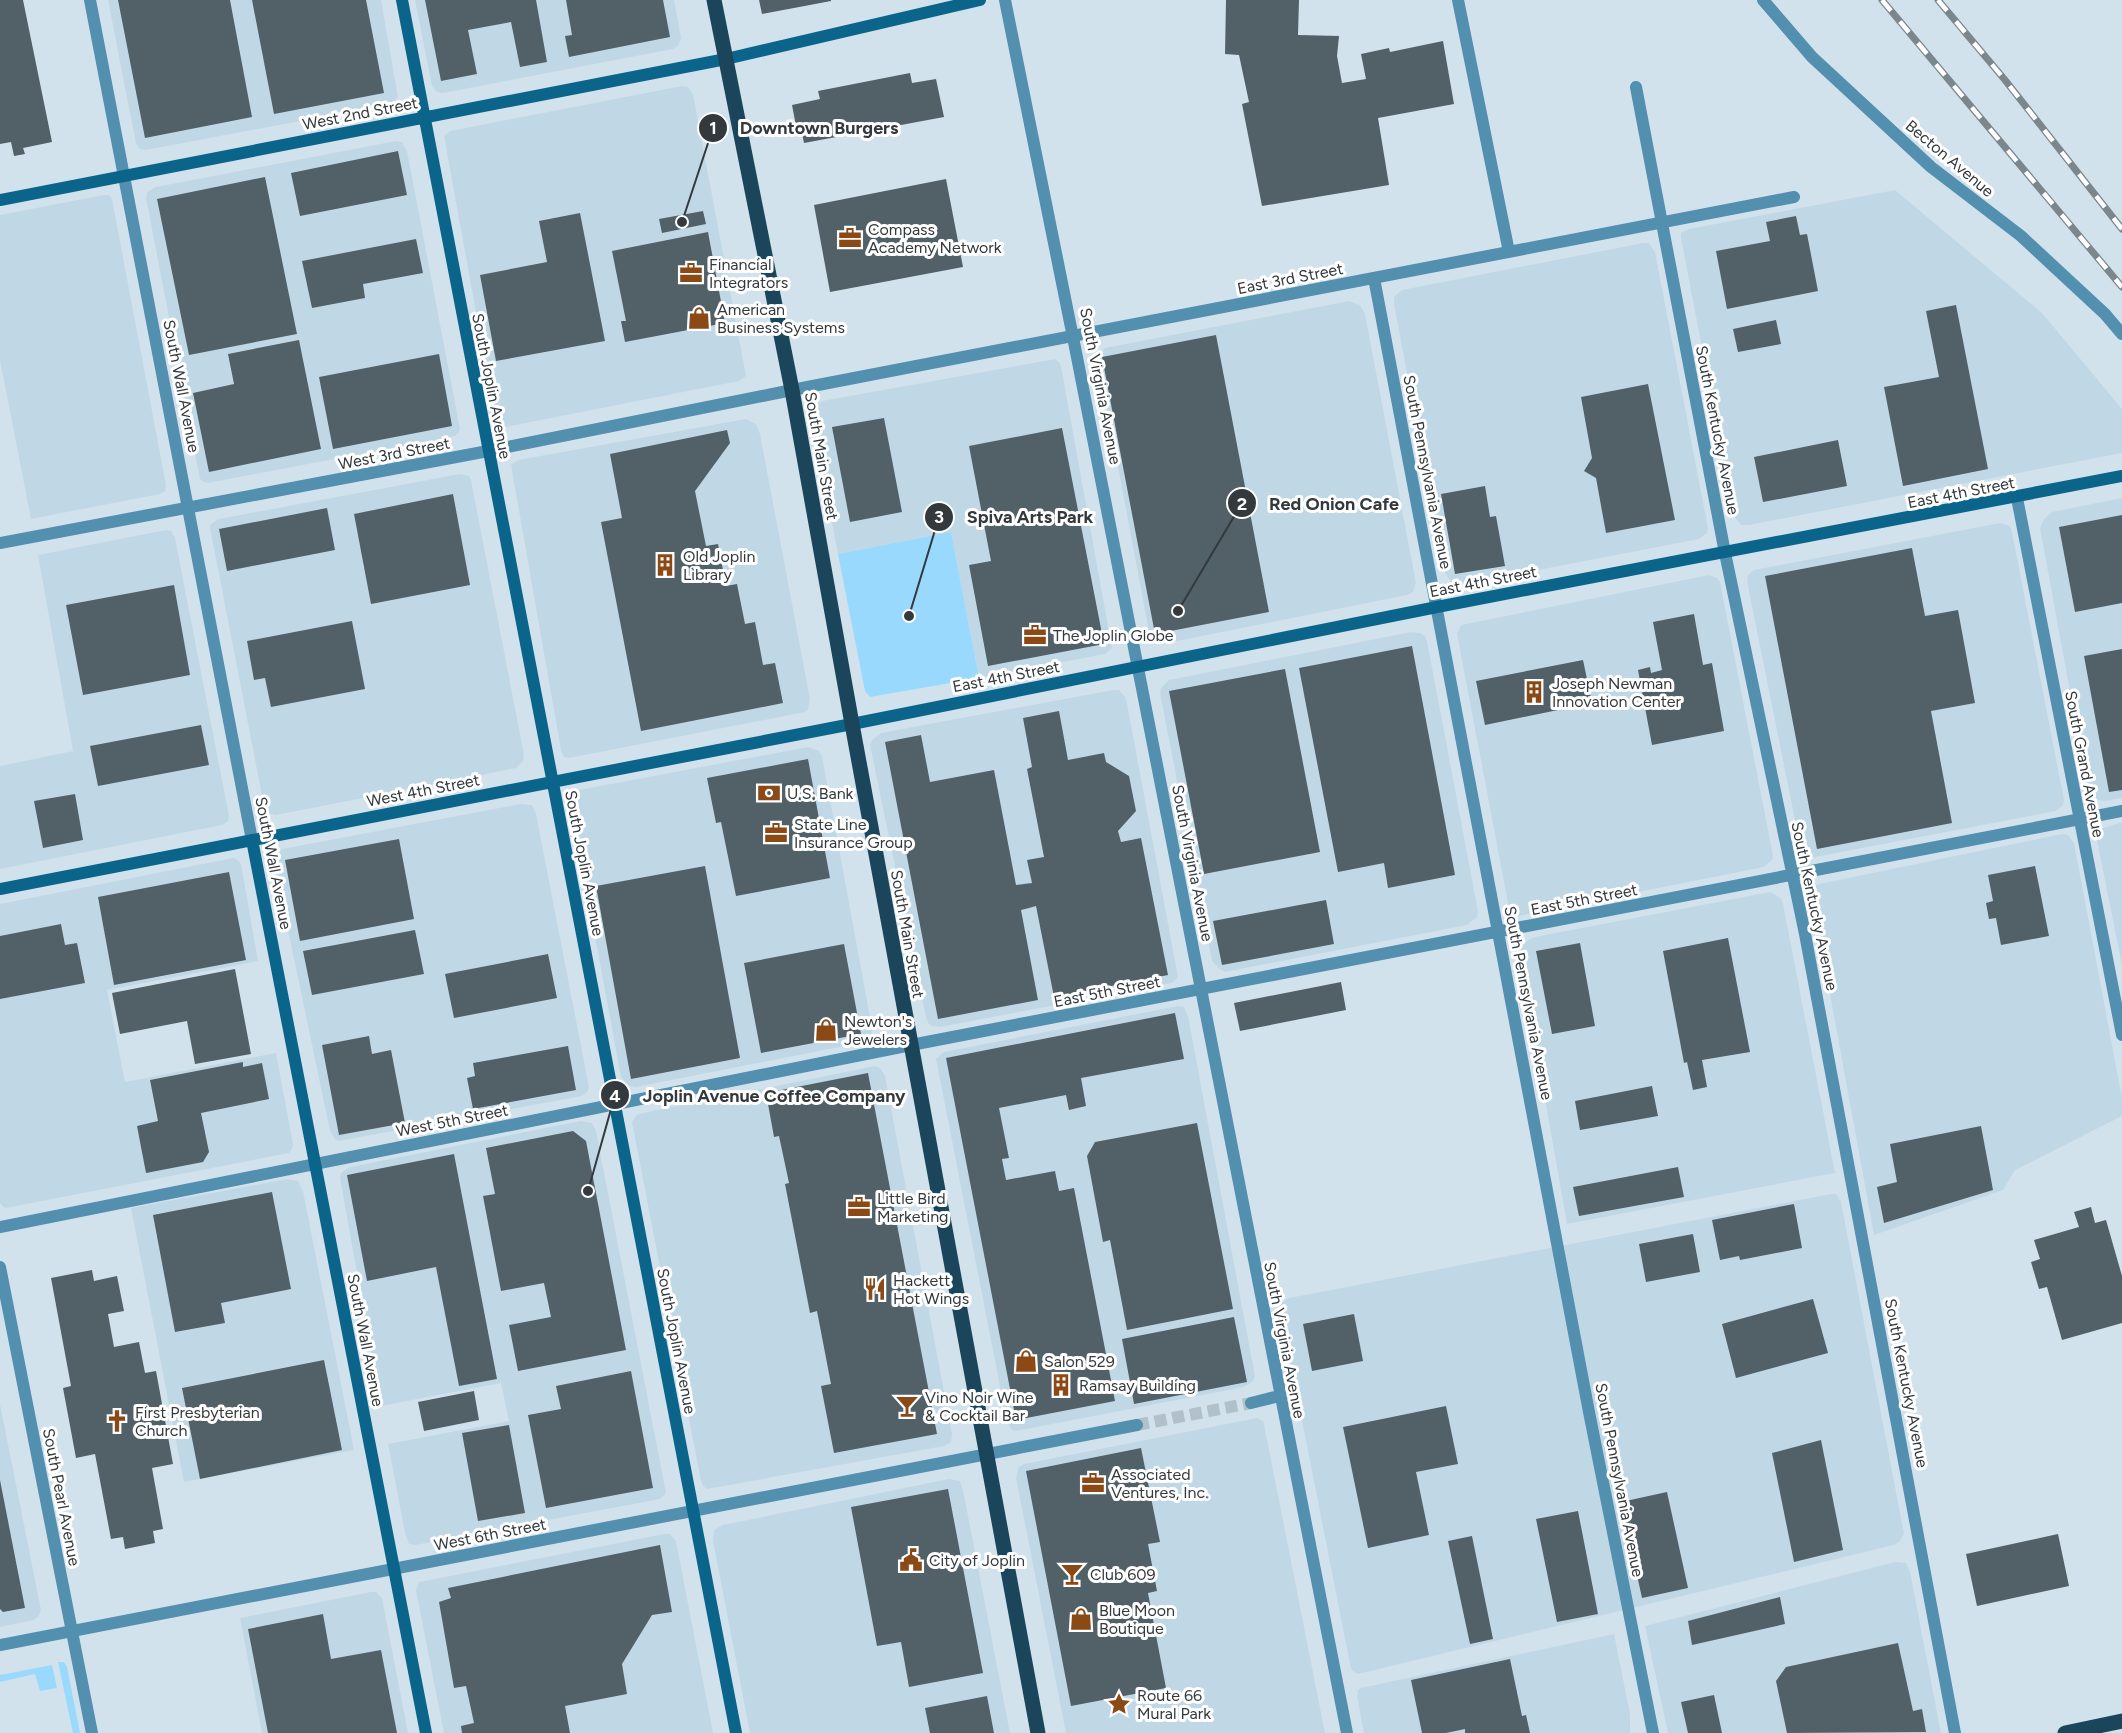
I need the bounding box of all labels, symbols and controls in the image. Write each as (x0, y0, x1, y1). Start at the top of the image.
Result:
street label: West 2nd Street (301, 93, 419, 134)
callout: Downtown Burgers (698, 110, 911, 146)
street label: Becton Avenue (1902, 116, 1998, 201)
text: 1 (709, 117, 717, 139)
text: Downtown Burgers (740, 117, 899, 139)
place label: Compass Academy Network (868, 220, 1002, 257)
office icon: Compass Academy Network (837, 225, 863, 251)
place label: Financial Integrators (709, 255, 788, 292)
street label: East 3rd Street (1236, 259, 1345, 298)
office icon: Financial Integrators (678, 260, 704, 286)
place label: American Business Systems (717, 300, 845, 337)
shop icon: American Business Systems (686, 305, 712, 331)
street label: South Virginia Avenue (1076, 306, 1125, 466)
street label: South Joplin Avenue (468, 312, 515, 461)
street label: South Wall Avenue (159, 318, 204, 454)
street label: South Kentucky Avenue (1692, 344, 1743, 517)
street label: South Pennsylvania Avenue (1399, 373, 1456, 571)
street label: South Main Street (801, 390, 842, 522)
street label: West 3rd Street (337, 433, 451, 474)
street label: East 4th Street (1906, 473, 2016, 512)
callout: Red Onion Cafe (1227, 485, 1411, 521)
text: 2 (1237, 493, 1247, 515)
text: Red Onion Cafe (1269, 493, 1399, 515)
callout: Spiva Arts Park (924, 499, 1105, 535)
text: 3 (934, 506, 944, 528)
text: Spiva Arts Park (967, 506, 1094, 528)
place label: Old Joplin Library (683, 547, 755, 584)
building icon: Old Joplin Library (652, 552, 678, 578)
street label: East 4th Street (1428, 562, 1538, 601)
office icon: The Joplin Globe (1022, 622, 1048, 648)
place label: The Joplin Globe (1053, 626, 1174, 645)
street label: East 4th Street (951, 657, 1061, 696)
place label: Joseph Newman Innovation Center (1552, 674, 1681, 711)
building icon: Joseph Newman Innovation Center (1521, 679, 1547, 705)
street label: South Grand Avenue (2061, 689, 2108, 839)
street label: West 4th Street (365, 770, 481, 811)
bank icon: U.S. Bank (756, 780, 782, 806)
street label: South Virginia Avenue (1168, 783, 1217, 943)
place label: U.S. Bank (787, 784, 854, 803)
street label: South Joplin Avenue (561, 789, 608, 938)
street label: South Wall Avenue (251, 795, 296, 931)
place label: State Line Insurance Group (794, 815, 913, 852)
office icon: State Line Insurance Group (763, 820, 789, 846)
street label: South Kentucky Avenue (1787, 820, 1842, 993)
street label: South Main Street (887, 868, 928, 1000)
street label: East 5th Street (1529, 880, 1639, 919)
street label: South Pennsylvania Avenue (1500, 904, 1557, 1102)
street label: East 5th Street (1052, 972, 1162, 1011)
place label: Newton's Jewelers (844, 1012, 912, 1049)
shop icon: Newton's Jewelers (813, 1017, 839, 1043)
callout: Joplin Avenue Coffee Company (600, 1077, 917, 1113)
text: 4 (609, 1085, 621, 1107)
text: Joplin Avenue Coffee Company (643, 1085, 906, 1107)
street label: West 5th Street (394, 1100, 510, 1141)
place label: Little Bird Marketing (877, 1189, 949, 1226)
office icon: Little Bird Marketing (846, 1194, 872, 1220)
street label: South Virginia Avenue (1260, 1260, 1309, 1420)
street label: South Joplin Avenue (653, 1267, 700, 1416)
place label: Hackett Hot Wings (893, 1271, 969, 1308)
street label: South Wall Avenue (343, 1272, 388, 1408)
restaurant icon: Hackett Hot Wings (862, 1276, 888, 1302)
street label: South Kentucky Avenue (1881, 1297, 1932, 1470)
shop icon: Salon 529 (1013, 1348, 1039, 1374)
place label: Salon 529 (1044, 1352, 1115, 1371)
building icon: Ramsay Building (1048, 1372, 1074, 1398)
place label: Ramsay Building (1079, 1376, 1196, 1395)
street label: South Pennsylvania Avenue (1591, 1381, 1648, 1579)
place label: Vino Noir Wine & Cocktail Bar (925, 1388, 1034, 1425)
bar icon: Vino Noir Wine & Cocktail Bar (894, 1393, 920, 1419)
place label: First Presbyterian Church (135, 1403, 260, 1440)
church icon: First Presbyterian Church (104, 1408, 130, 1434)
street label: South Pearl Avenue (39, 1427, 84, 1568)
place label: Associated Ventures, Inc. (1111, 1465, 1209, 1502)
office icon: Associated Ventures, Inc. (1080, 1470, 1106, 1496)
street label: West 6th Street (432, 1514, 548, 1555)
public building icon: City of Joplin (898, 1547, 924, 1573)
place label: City of Joplin (929, 1551, 1025, 1570)
bar icon: Club 609 (1059, 1561, 1085, 1587)
place label: Club 609 (1090, 1565, 1156, 1584)
place label: Blue Moon Boutique (1099, 1601, 1175, 1638)
shop icon: Blue Moon Boutique (1068, 1606, 1094, 1632)
place label: Route 66 Mural Park (1137, 1686, 1211, 1723)
place icon: Route 66 Mural Park (1106, 1691, 1132, 1717)

